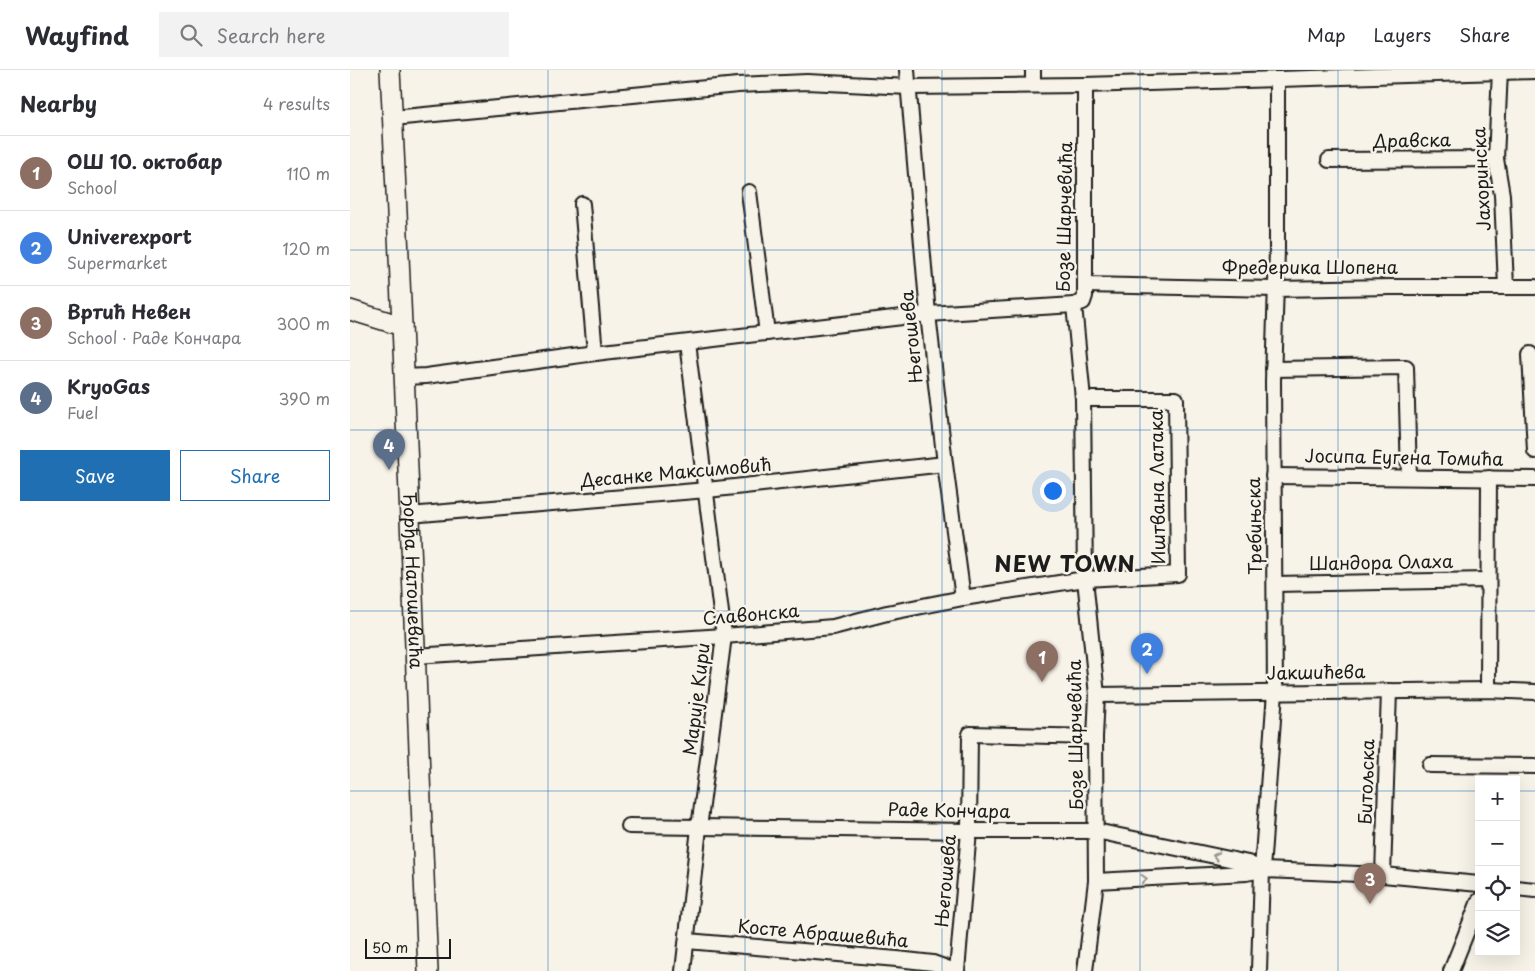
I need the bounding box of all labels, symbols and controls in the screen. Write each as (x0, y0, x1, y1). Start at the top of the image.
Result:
search box (159, 12, 509, 57)
text: Wayfind (25, 17, 129, 53)
icon: search (177, 21, 205, 49)
text: Search here (217, 21, 325, 49)
text: Map (1307, 21, 1346, 48)
text: Layers (1374, 21, 1431, 48)
text: Share (1459, 21, 1510, 48)
text: Nearby (20, 87, 97, 119)
text: 4 results (263, 91, 330, 115)
street label: Дравска (1372, 125, 1452, 154)
street label: Јахоринска (1464, 126, 1497, 232)
street label: Бозе Шарчевића (1049, 141, 1078, 293)
text: ОШ 10. октобар (67, 147, 222, 175)
text: 1 (32, 161, 40, 185)
text: 110 m (287, 161, 330, 185)
text: School (67, 175, 117, 199)
text: Univerexport (67, 222, 192, 250)
text: 2 (30, 236, 42, 260)
text: 120 m (283, 236, 330, 260)
text: Supermarket (67, 250, 167, 274)
street label: Фредерика Шопена (1222, 253, 1399, 280)
street label: Његошева (892, 288, 929, 385)
text: Вртић Невен (67, 297, 191, 325)
text: 3 (31, 311, 41, 335)
text: 300 m (276, 311, 330, 335)
text: School · Раде Кончара (67, 325, 241, 349)
text: KryoGas (67, 372, 150, 400)
text: 4 (31, 386, 41, 410)
text: 390 m (279, 386, 330, 410)
text: Fuel (67, 400, 98, 424)
street label: Иштвана Латака (1142, 409, 1171, 565)
pin: 4 (373, 429, 405, 470)
street label: Јосипа Еугена Томића (1304, 441, 1504, 472)
button: Save (20, 450, 170, 501)
button: Share (180, 450, 330, 501)
street label: Десанке Максимовић (578, 450, 772, 493)
street label: Требињска (1239, 476, 1268, 575)
your location (1040, 478, 1066, 504)
street label: Ђорђа Натошевића (397, 492, 431, 670)
district label: NEW TOWN (994, 546, 1136, 579)
street label: Шандора Олаха (1309, 547, 1454, 576)
street label: Славонска (701, 596, 801, 631)
pin: 2 (1131, 633, 1163, 674)
street label: Марије Кири (675, 641, 716, 757)
pin: 1 (1026, 641, 1058, 682)
street label: Јакшићева (1266, 657, 1366, 686)
street label: Бозе Шарчевића (1060, 659, 1089, 811)
street label: Битољска (1351, 738, 1381, 825)
map controls (1475, 776, 1520, 956)
button: + (1475, 776, 1520, 821)
street label: Раде Кончара (887, 795, 1011, 824)
button: − (1475, 821, 1520, 866)
street label: Његошева (927, 832, 962, 929)
one-way arrow (1211, 851, 1220, 862)
pin: 3 (1354, 863, 1386, 904)
button: locate (1475, 866, 1520, 911)
one-way arrow (1141, 873, 1149, 884)
button: layers (1475, 911, 1520, 956)
street label: Косте Абрашевића (737, 912, 910, 953)
scale bar (365, 936, 451, 959)
text: 50 m (372, 937, 408, 958)

